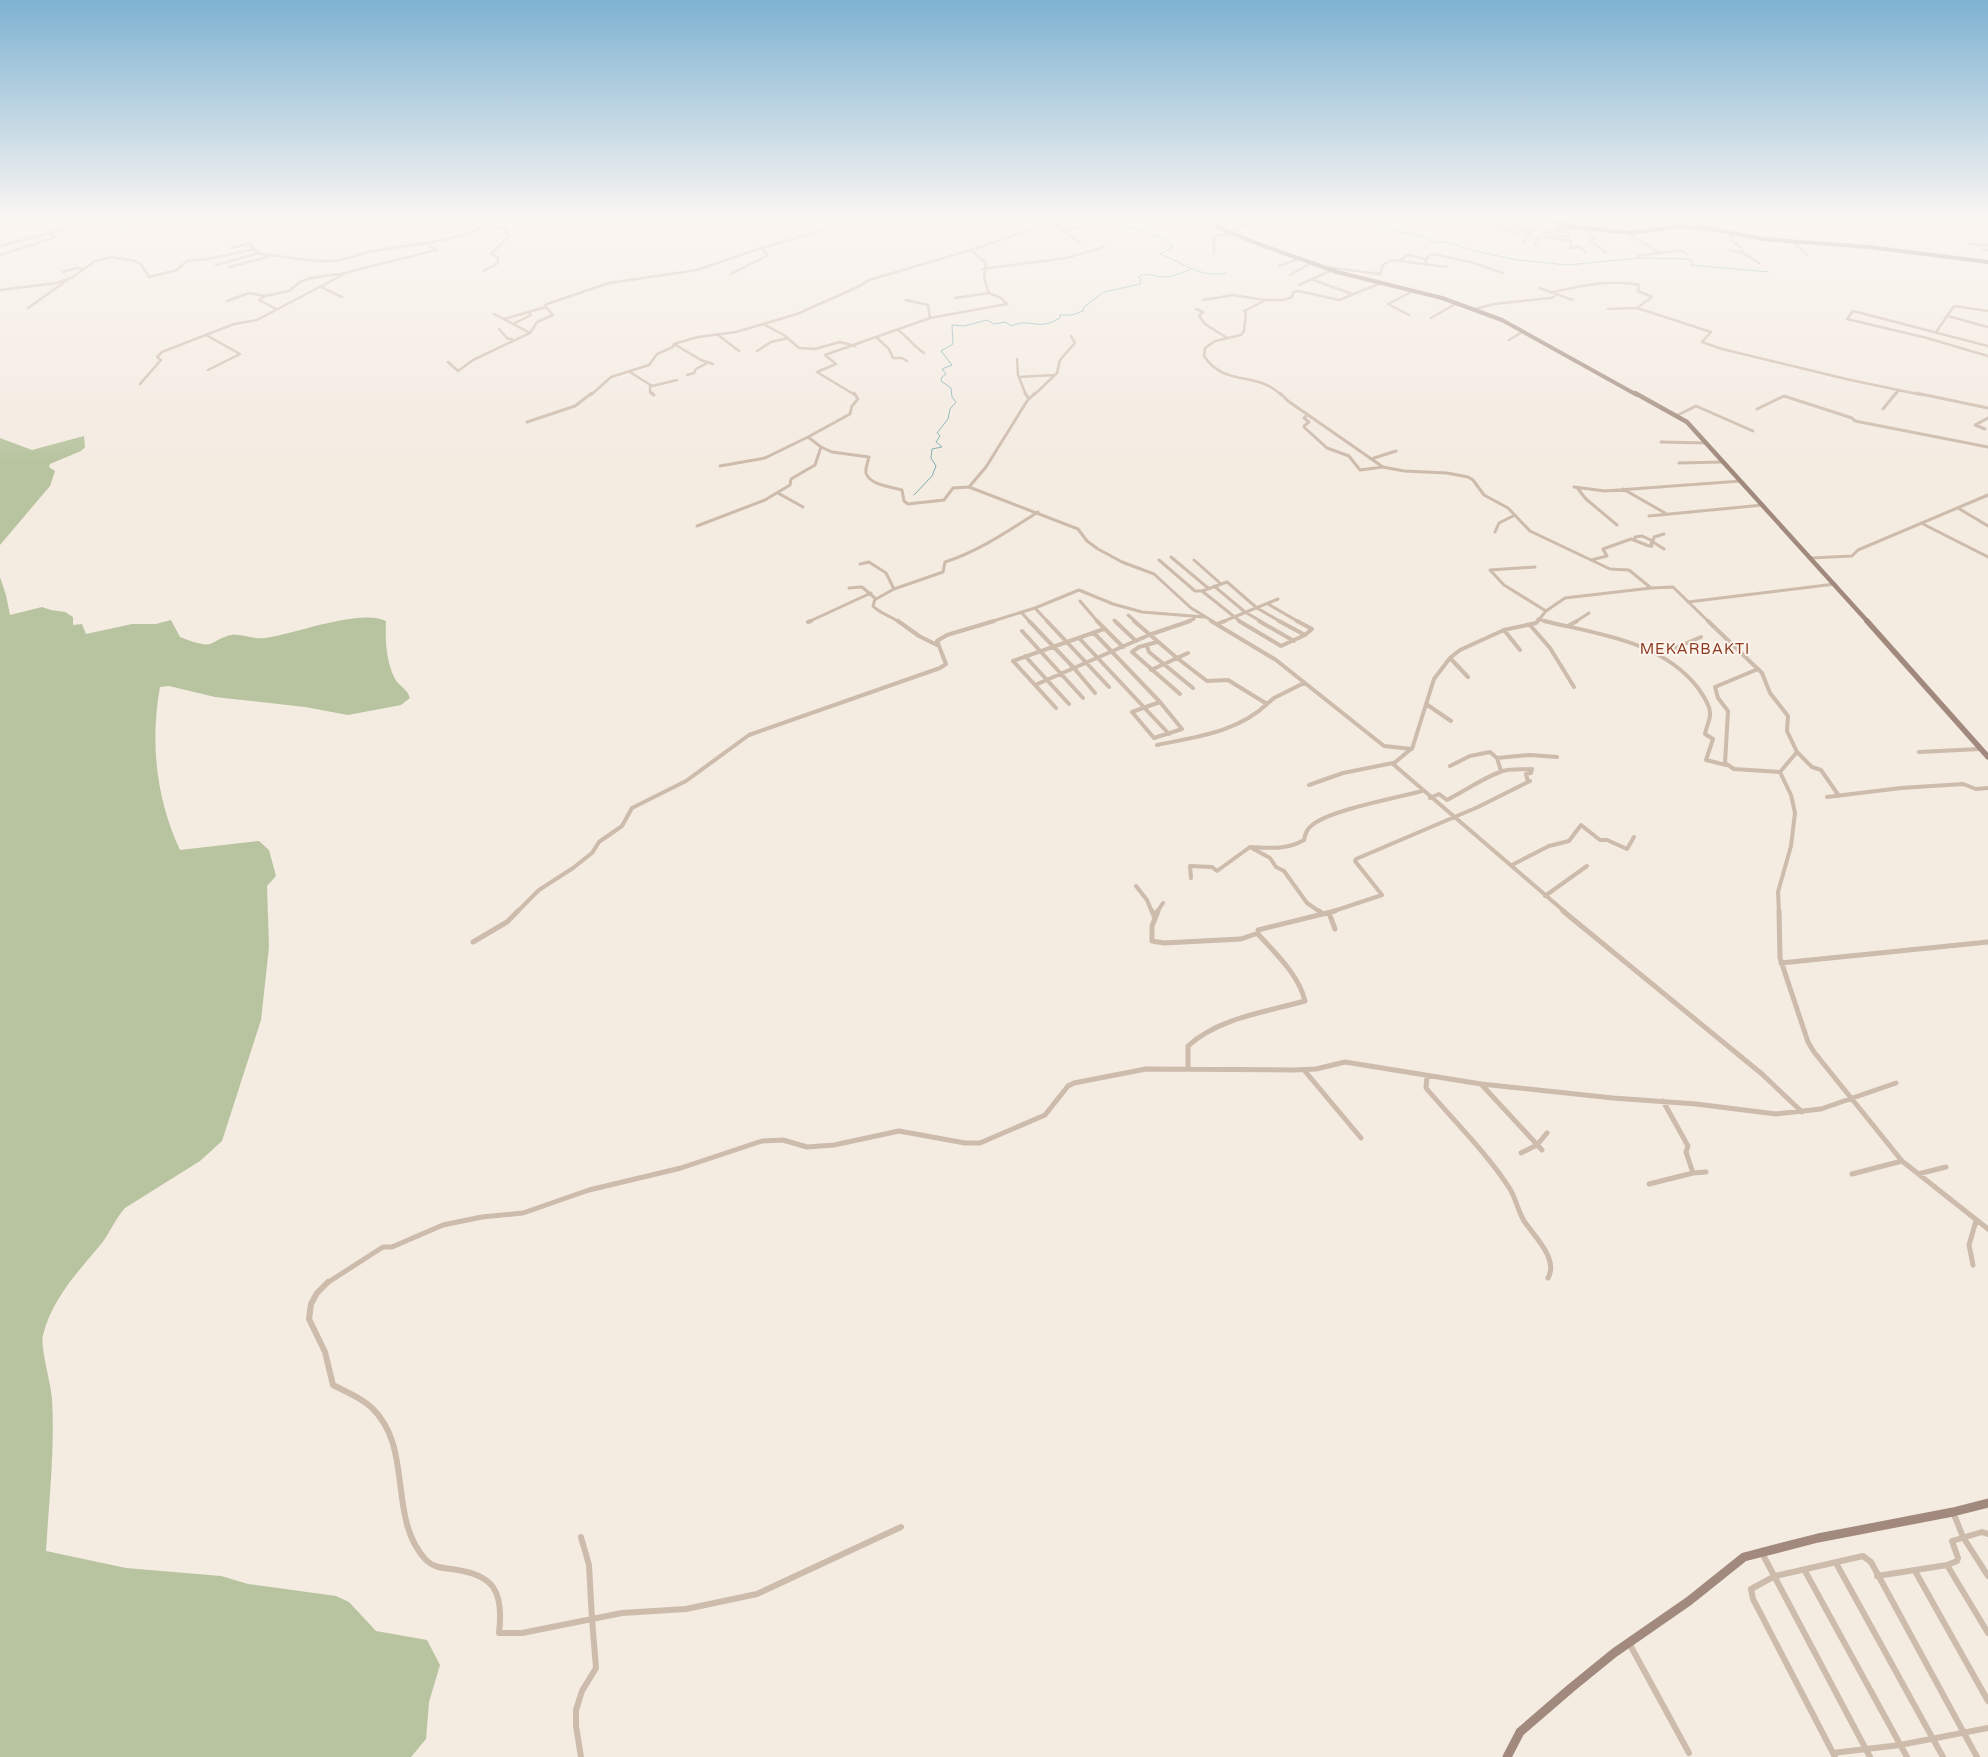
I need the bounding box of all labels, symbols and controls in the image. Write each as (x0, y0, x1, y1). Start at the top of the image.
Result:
district label: MEKARBAKTI (1640, 640, 1750, 658)

